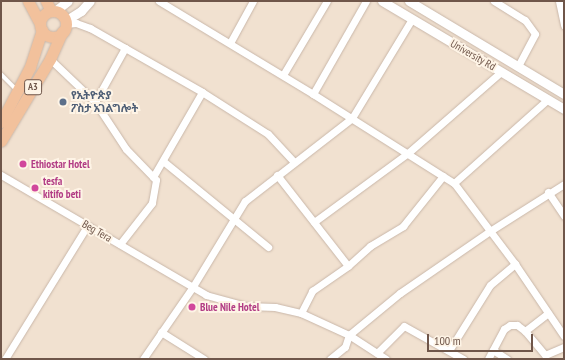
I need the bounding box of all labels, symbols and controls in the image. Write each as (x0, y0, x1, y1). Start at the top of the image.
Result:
street label: University Rd (448, 37, 498, 73)
road number: A3 (24, 79, 42, 95)
place label: የኢትዮጵያ ፖስታ አገልግሎት (71, 89, 138, 115)
marker: የኢትዮጵያ ፖስታ አገልግሎት (58, 97, 68, 107)
place label: Ethiostar Hotel (31, 157, 90, 171)
marker: Ethiostar Hotel (18, 159, 28, 169)
place label: tesfa kitifo beti (43, 175, 81, 201)
marker: tesfa kitifo beti (30, 183, 40, 193)
street label: Beg Tera (80, 217, 114, 245)
place label: Blue Nile Hotel (200, 300, 259, 314)
marker: Blue Nile Hotel (187, 302, 197, 312)
scale bar (429, 326, 535, 352)
text: 100 m (434, 333, 461, 348)

